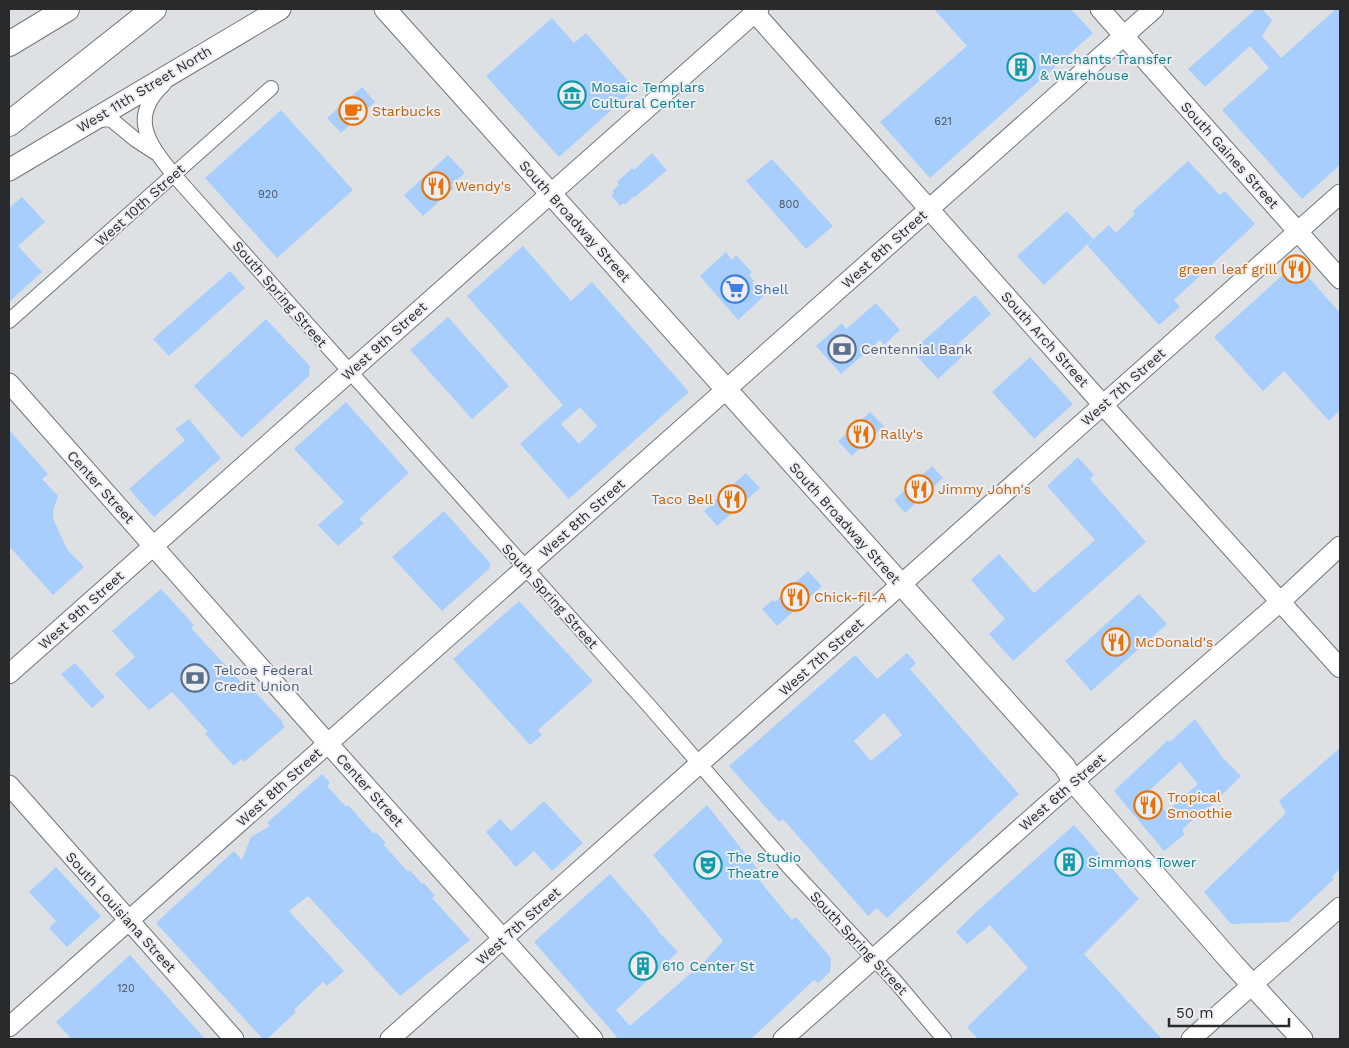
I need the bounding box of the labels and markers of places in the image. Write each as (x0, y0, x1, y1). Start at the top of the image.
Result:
place label: Merchants Transfer & Warehouse (1040, 51, 1172, 83)
building icon: Merchants Transfer & Warehouse (1006, 52, 1036, 82)
place label: Mosaic Templars Cultural Center (591, 79, 705, 111)
museum icon: Mosaic Templars Cultural Center (557, 80, 587, 110)
cafe icon: Starbucks (338, 96, 368, 126)
place label: Starbucks (372, 103, 441, 119)
restaurant icon: Wendy's (421, 171, 451, 201)
place label: Wendy's (455, 178, 511, 194)
restaurant icon: green leaf grill (1281, 254, 1311, 284)
place label: green leaf grill (1179, 261, 1278, 277)
supermarket icon: Shell (720, 274, 750, 304)
place label: Shell (754, 281, 789, 297)
bank icon: Centennial Bank (827, 334, 857, 364)
place label: Centennial Bank (861, 341, 972, 357)
restaurant icon: Rally's (846, 419, 876, 449)
place label: Rally's (880, 426, 923, 442)
restaurant icon: Jimmy John's (904, 474, 934, 504)
place label: Jimmy John's (938, 481, 1031, 497)
restaurant icon: Taco Bell (717, 484, 747, 514)
place label: Taco Bell (651, 491, 714, 507)
restaurant icon: Chick-fil-A (780, 582, 810, 612)
place label: Chick-fil-A (814, 589, 887, 605)
restaurant icon: McDonald's (1101, 627, 1131, 657)
place label: McDonald's (1135, 634, 1213, 650)
place label: Telcoe Federal Credit Union (214, 662, 314, 694)
bank icon: Telcoe Federal Credit Union (180, 663, 210, 693)
place label: Tropical Smoothie (1167, 789, 1232, 821)
restaurant icon: Tropical Smoothie (1133, 790, 1163, 820)
building icon: Simmons Tower (1054, 847, 1084, 877)
place label: The Studio Theatre (727, 849, 801, 881)
theatre icon: The Studio Theatre (693, 850, 723, 880)
place label: Simmons Tower (1088, 854, 1197, 870)
building icon: 610 Center St (628, 951, 658, 981)
place label: 610 Center St (662, 958, 755, 974)

